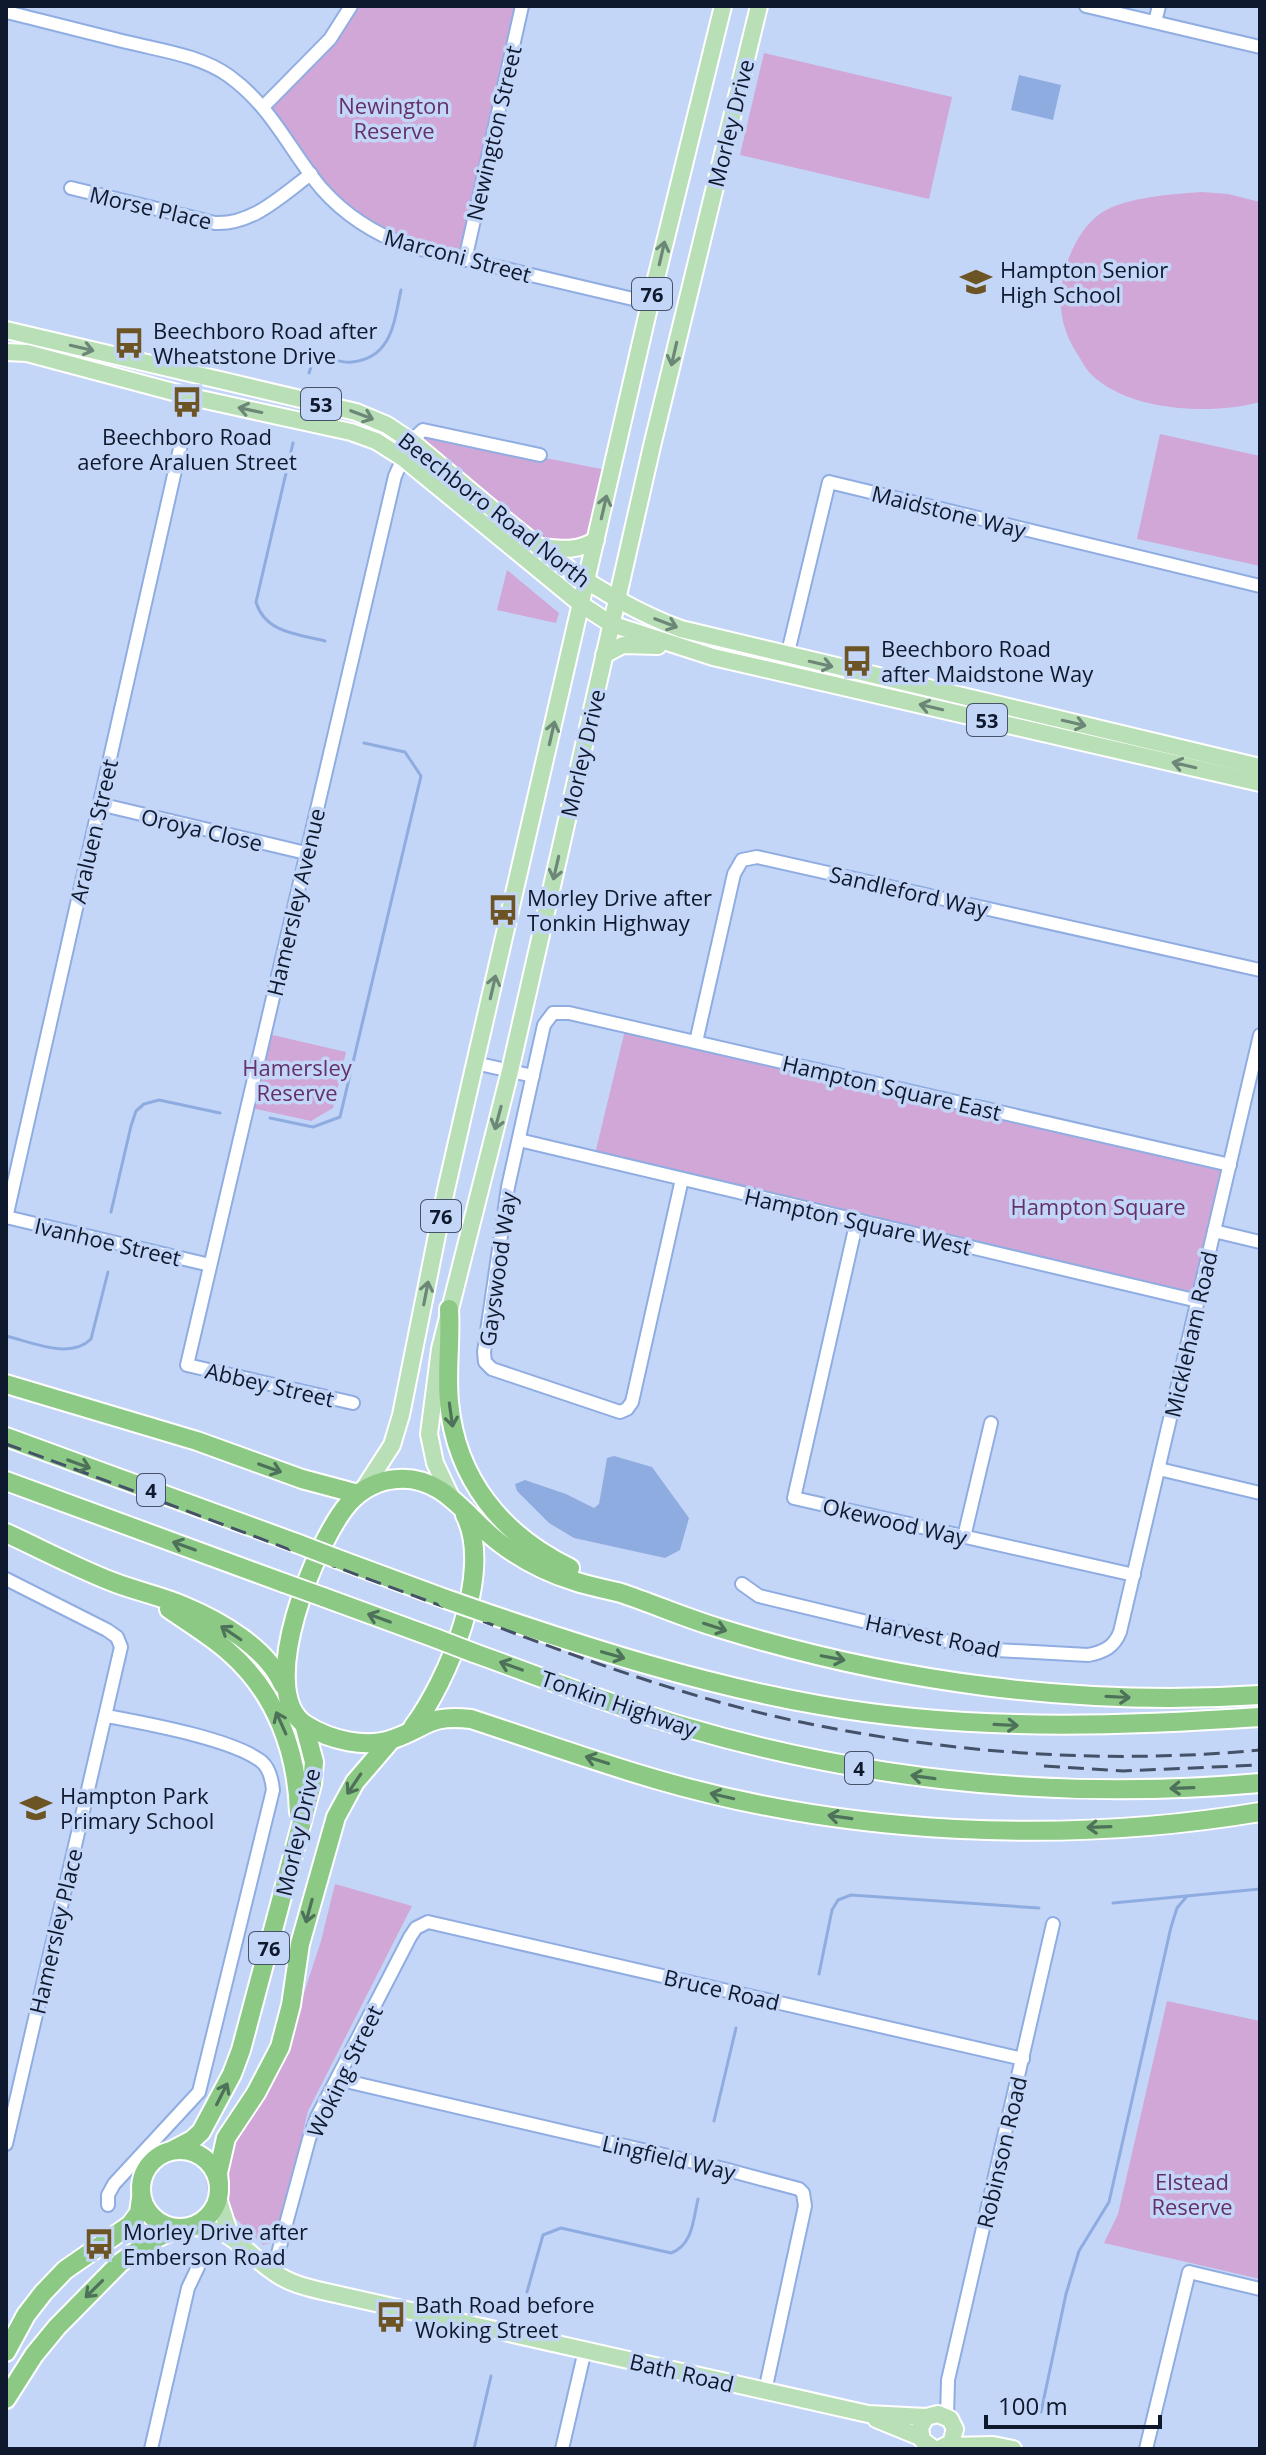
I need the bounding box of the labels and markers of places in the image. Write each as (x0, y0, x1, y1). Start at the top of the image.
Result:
place label: Hampton Senior High School (1000, 254, 1168, 309)
school or university icon: Hampton Senior High School (959, 265, 993, 299)
place label: Beechboro Road after Wheatstone Drive (153, 315, 378, 370)
bus stop icon: Beechboro Road after Wheatstone Drive (112, 326, 146, 360)
bus stop icon: Beechboro Road aefore Araluen Street (170, 385, 204, 419)
place label: Beechboro Road aefore Araluen Street (77, 421, 297, 476)
place label: Beechboro Road after Maidstone Way (881, 633, 1094, 688)
bus stop icon: Beechboro Road after Maidstone Way (840, 644, 874, 678)
place label: Morley Drive after Tonkin Highway (527, 882, 712, 937)
bus stop icon: Morley Drive after Tonkin Highway (486, 893, 520, 927)
place label: Hampton Park Primary School (60, 1780, 214, 1835)
school or university icon: Hampton Park Primary School (19, 1791, 53, 1825)
place label: Morley Drive after Emberson Road (123, 2216, 308, 2271)
bus stop icon: Morley Drive after Emberson Road (82, 2227, 116, 2261)
place label: Bath Road before Woking Street (415, 2289, 595, 2344)
bus stop icon: Bath Road before Woking Street (374, 2300, 408, 2334)

